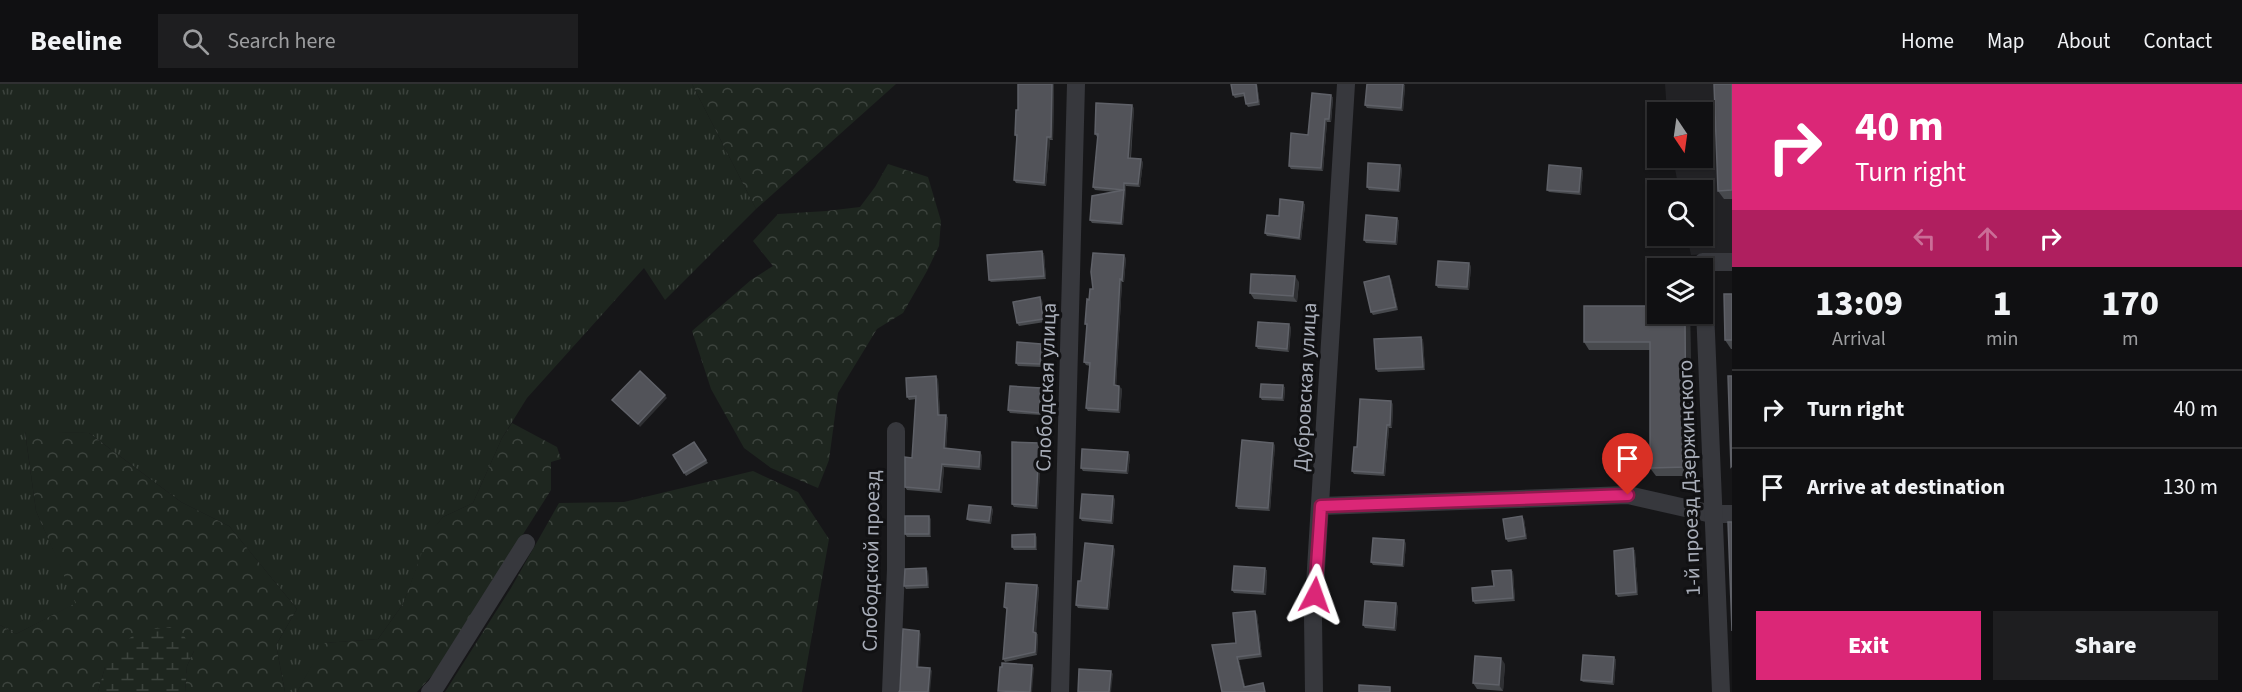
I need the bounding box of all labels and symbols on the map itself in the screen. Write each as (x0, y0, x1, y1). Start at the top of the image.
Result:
north arrow (1647, 102, 1713, 168)
street label: Слободская улица (1028, 302, 1064, 472)
street label: Дубровская улица (1286, 302, 1324, 472)
street label: 1-й проезд Дзержинского (1670, 359, 1708, 597)
pin (1602, 433, 1653, 495)
street label: Слободской проезд (854, 470, 888, 652)
position arrow (1283, 563, 1347, 627)

